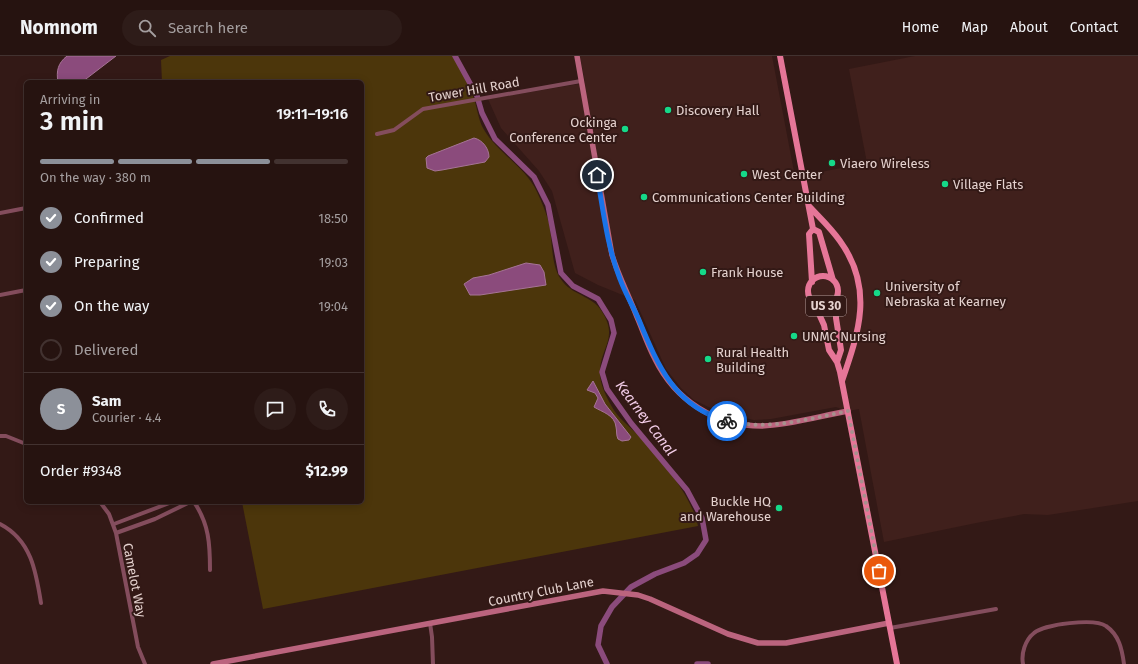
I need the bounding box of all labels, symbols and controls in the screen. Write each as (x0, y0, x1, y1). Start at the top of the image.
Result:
search box (122, 10, 402, 46)
text: Nomnom (20, 16, 98, 39)
icon: search (136, 17, 158, 39)
text: Search here (168, 19, 248, 37)
text: Home (902, 19, 939, 36)
text: Map (961, 19, 988, 36)
text: About (1010, 19, 1048, 36)
text: Contact (1070, 19, 1118, 36)
street label: Tower Hill Road (427, 74, 521, 105)
text: Arriving in (40, 92, 100, 107)
place label: Discovery Hall (676, 103, 759, 118)
text: 19:11–19:16 (276, 105, 348, 123)
marker: Discovery Hall (663, 105, 673, 115)
text: 3 min (40, 106, 104, 137)
place label: Ockinga Conference Center (509, 115, 617, 145)
marker: Ockinga Conference Center (620, 124, 630, 134)
place label: Viaero Wireless (840, 156, 930, 171)
pin (580, 158, 614, 192)
marker: Viaero Wireless (827, 158, 837, 168)
icon: home (586, 164, 608, 186)
place label: West Center (752, 167, 822, 182)
marker: West Center (739, 169, 749, 179)
text: On the way · 380 m (40, 170, 151, 185)
place label: Village Flats (953, 177, 1023, 192)
marker: Village Flats (940, 179, 950, 189)
place label: Communications Center Building (652, 190, 845, 205)
marker: Communications Center Building (639, 192, 649, 202)
icon: check (40, 207, 62, 229)
text: Confirmed (74, 209, 144, 227)
text: 18:50 (318, 211, 348, 226)
icon: check (40, 251, 62, 273)
text: Preparing (74, 253, 139, 271)
text: 19:03 (319, 255, 348, 270)
place label: Frank House (711, 265, 783, 280)
marker: Frank House (698, 267, 708, 277)
place label: University of Nebraska at Kearney (885, 279, 1007, 309)
marker: University of Nebraska at Kearney (872, 288, 882, 298)
icon: check (40, 295, 62, 317)
road number: US 30 (806, 296, 846, 316)
text: On the way (74, 297, 149, 315)
text: 19:04 (318, 299, 348, 314)
place label: UNMC Nursing (802, 329, 886, 344)
marker: UNMC Nursing (789, 331, 799, 341)
text: Delivered (74, 341, 138, 359)
place label: Rural Health Building (716, 345, 789, 375)
marker: Rural Health Building (703, 354, 713, 364)
water label: Kearney Canal (612, 377, 679, 459)
button: chat (254, 388, 296, 430)
button: phone (306, 388, 348, 430)
text: Sam (92, 392, 121, 410)
text: S (57, 400, 65, 418)
courier (707, 401, 747, 441)
text: Courier · 4.4 (92, 410, 162, 425)
icon: bike (716, 410, 738, 432)
text: Order #9348 (40, 462, 122, 480)
text: $12.99 (306, 462, 348, 480)
place label: Buckle HQ and Warehouse (680, 494, 771, 524)
marker: Buckle HQ and Warehouse (774, 503, 784, 513)
street label: Camelot Way (120, 542, 149, 619)
pin (862, 554, 896, 588)
icon: bag (868, 560, 890, 582)
street label: Country Club Lane (487, 574, 595, 609)

